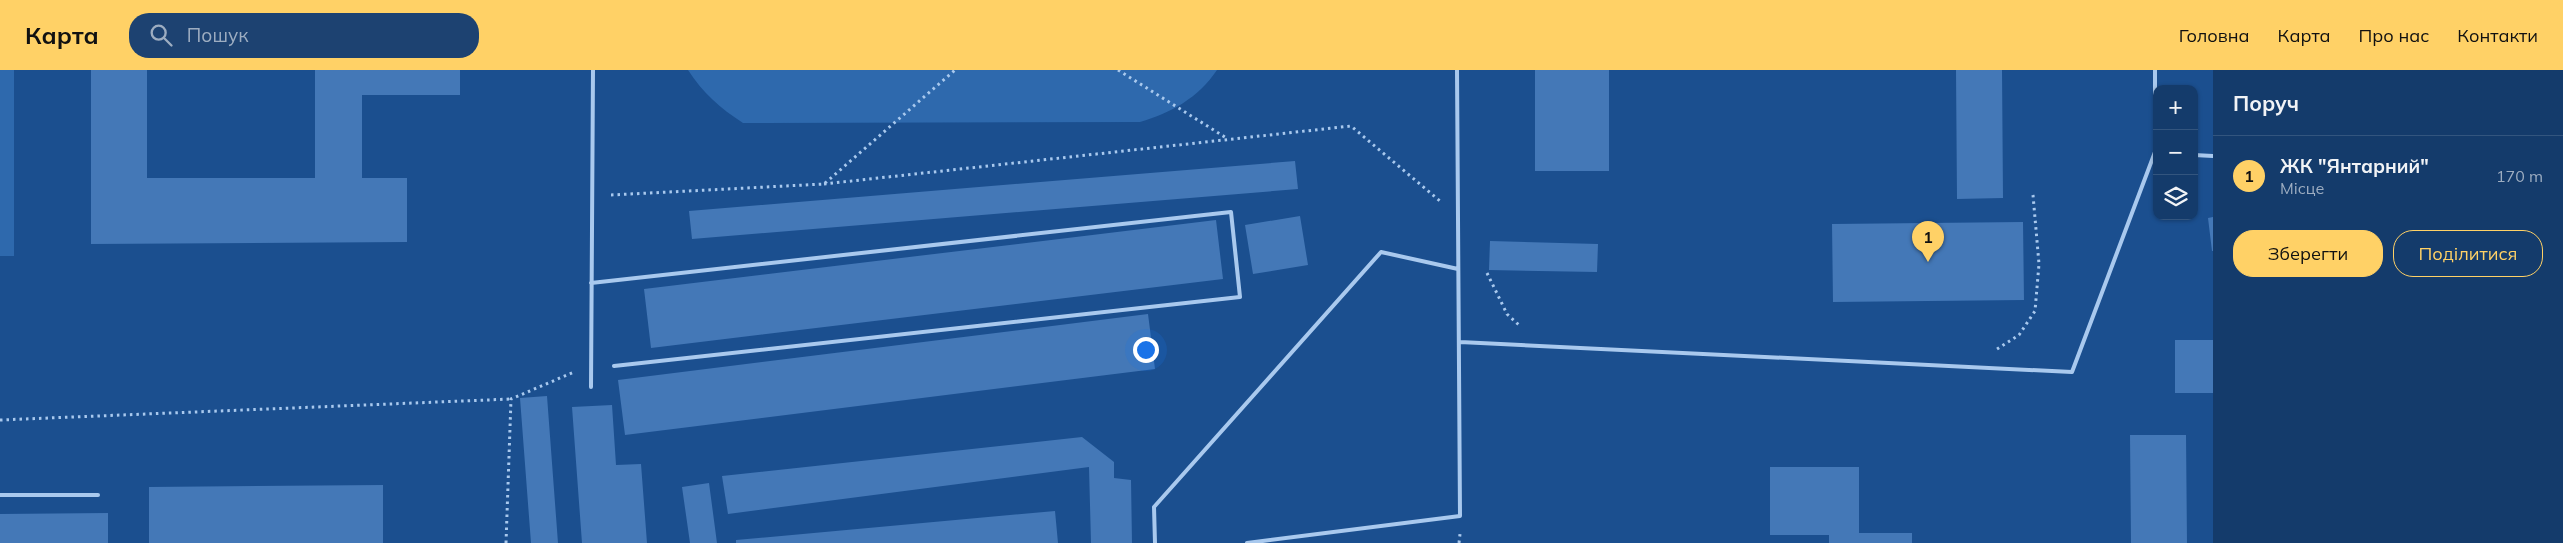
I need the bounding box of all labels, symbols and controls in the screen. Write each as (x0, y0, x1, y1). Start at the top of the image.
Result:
search box (129, 13, 479, 58)
text: Карта (25, 20, 99, 50)
icon: search (147, 21, 175, 49)
text: Пошук (187, 23, 248, 47)
text: Головна (2179, 24, 2250, 47)
text: Карта (2278, 24, 2331, 47)
text: Про нас (2359, 24, 2429, 47)
text: Контакти (2457, 24, 2538, 47)
map controls (2153, 85, 2198, 220)
button: + (2153, 85, 2198, 130)
text: Поруч (2233, 90, 2299, 116)
button: − (2153, 130, 2198, 175)
text: ЖК "Янтарний" (2280, 154, 2429, 178)
text: 1 (2244, 166, 2254, 186)
text: 170 m (2496, 166, 2543, 186)
button: layers (2153, 175, 2198, 220)
text: Місце (2280, 178, 2324, 198)
pin: 1 (1912, 221, 1944, 262)
button: Зберегти (2233, 230, 2383, 277)
button: Поділитися (2393, 230, 2543, 277)
your location (1133, 337, 1159, 363)

